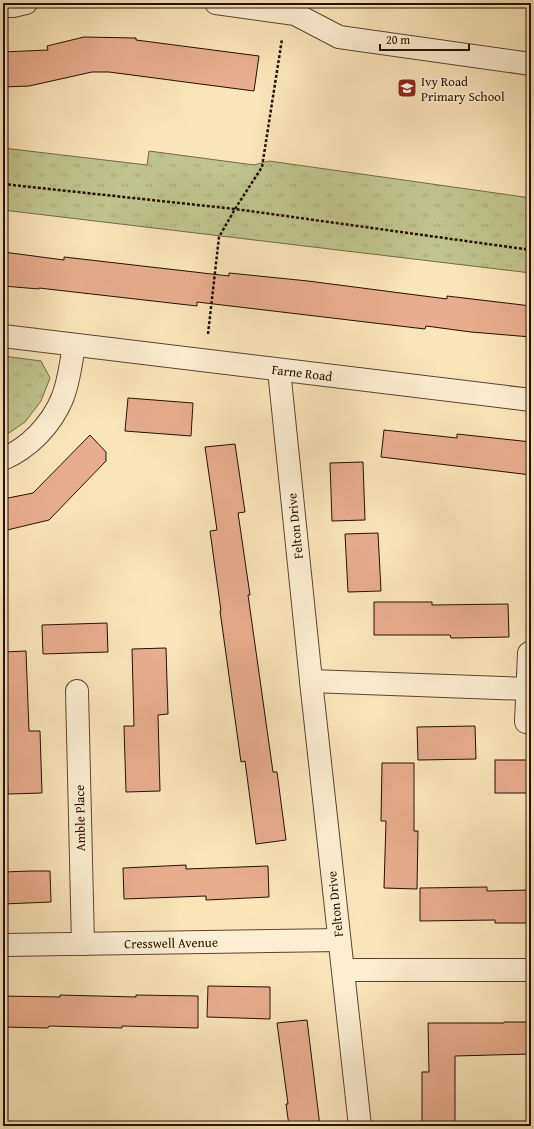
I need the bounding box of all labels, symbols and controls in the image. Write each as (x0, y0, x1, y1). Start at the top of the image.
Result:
scale bar (380, 26, 469, 52)
text: 20 m (386, 31, 410, 48)
place label: Ivy Road Primary School (421, 72, 505, 106)
school or university icon: Ivy Road Primary School (396, 77, 418, 99)
street label: Farne Road (271, 360, 333, 386)
street label: Felton Drive (282, 492, 308, 560)
street label: Amble Place (70, 785, 90, 851)
street label: Felton Drive (322, 870, 348, 938)
street label: Cresswell Avenue (124, 933, 218, 953)

